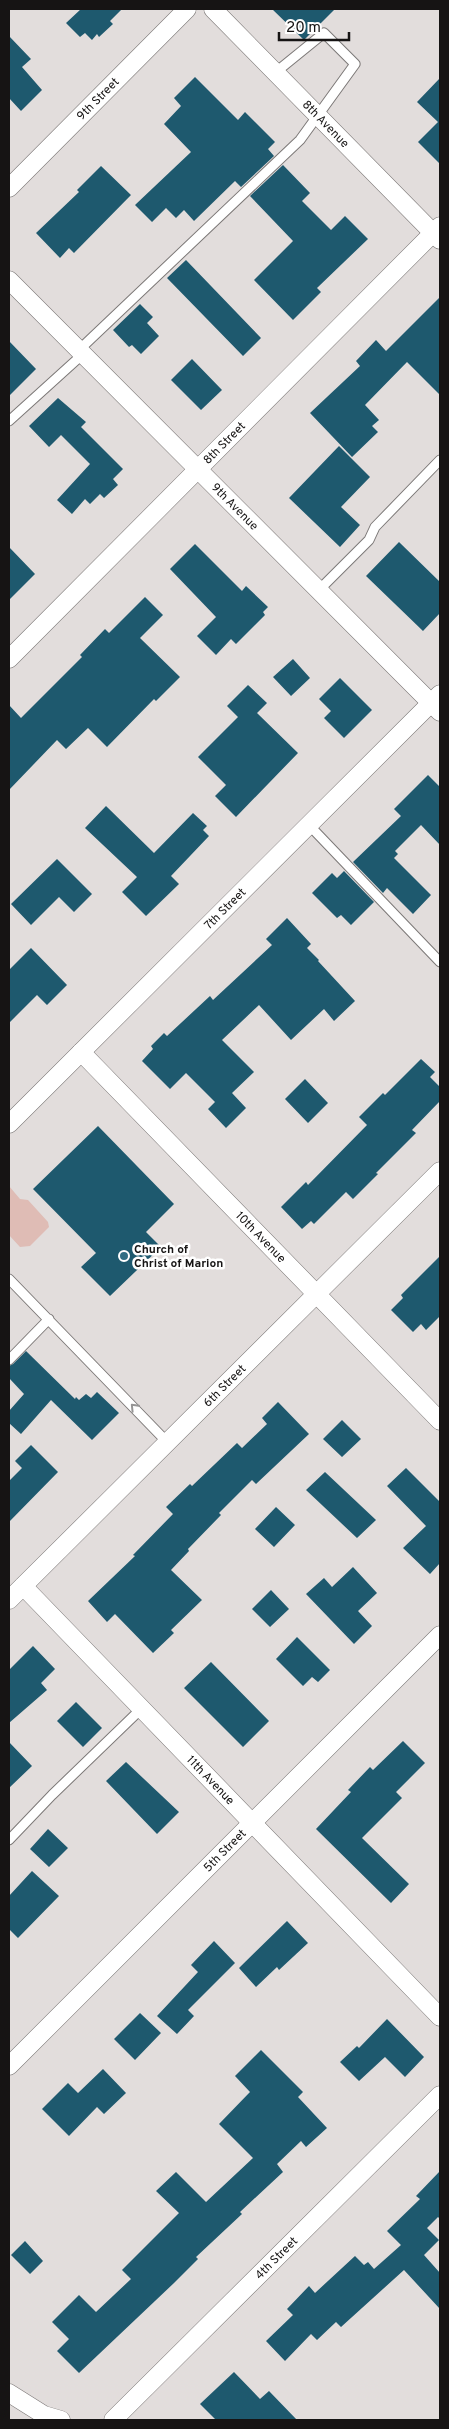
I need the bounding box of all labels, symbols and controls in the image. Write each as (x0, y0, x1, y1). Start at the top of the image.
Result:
scale bar (279, 10, 349, 42)
text: 20 m (286, 19, 321, 38)
street label: 9th Street (74, 75, 123, 124)
street label: 8th Avenue (298, 97, 352, 152)
street label: 8th Street (200, 419, 250, 468)
street label: 9th Avenue (207, 480, 261, 534)
street label: 7th Street (201, 885, 250, 934)
street label: 10th Avenue (232, 1208, 289, 1267)
place label: Church of Christ of Marion (134, 1242, 223, 1272)
marker: Church of Christ of Marion (118, 1250, 130, 1262)
street label: 6th Street (200, 1361, 250, 1411)
one-way arrow (131, 1403, 140, 1412)
street label: 11th Avenue (183, 1753, 238, 1809)
street label: 5th Street (200, 1826, 250, 1876)
street label: 4th Street (252, 2234, 302, 2283)

